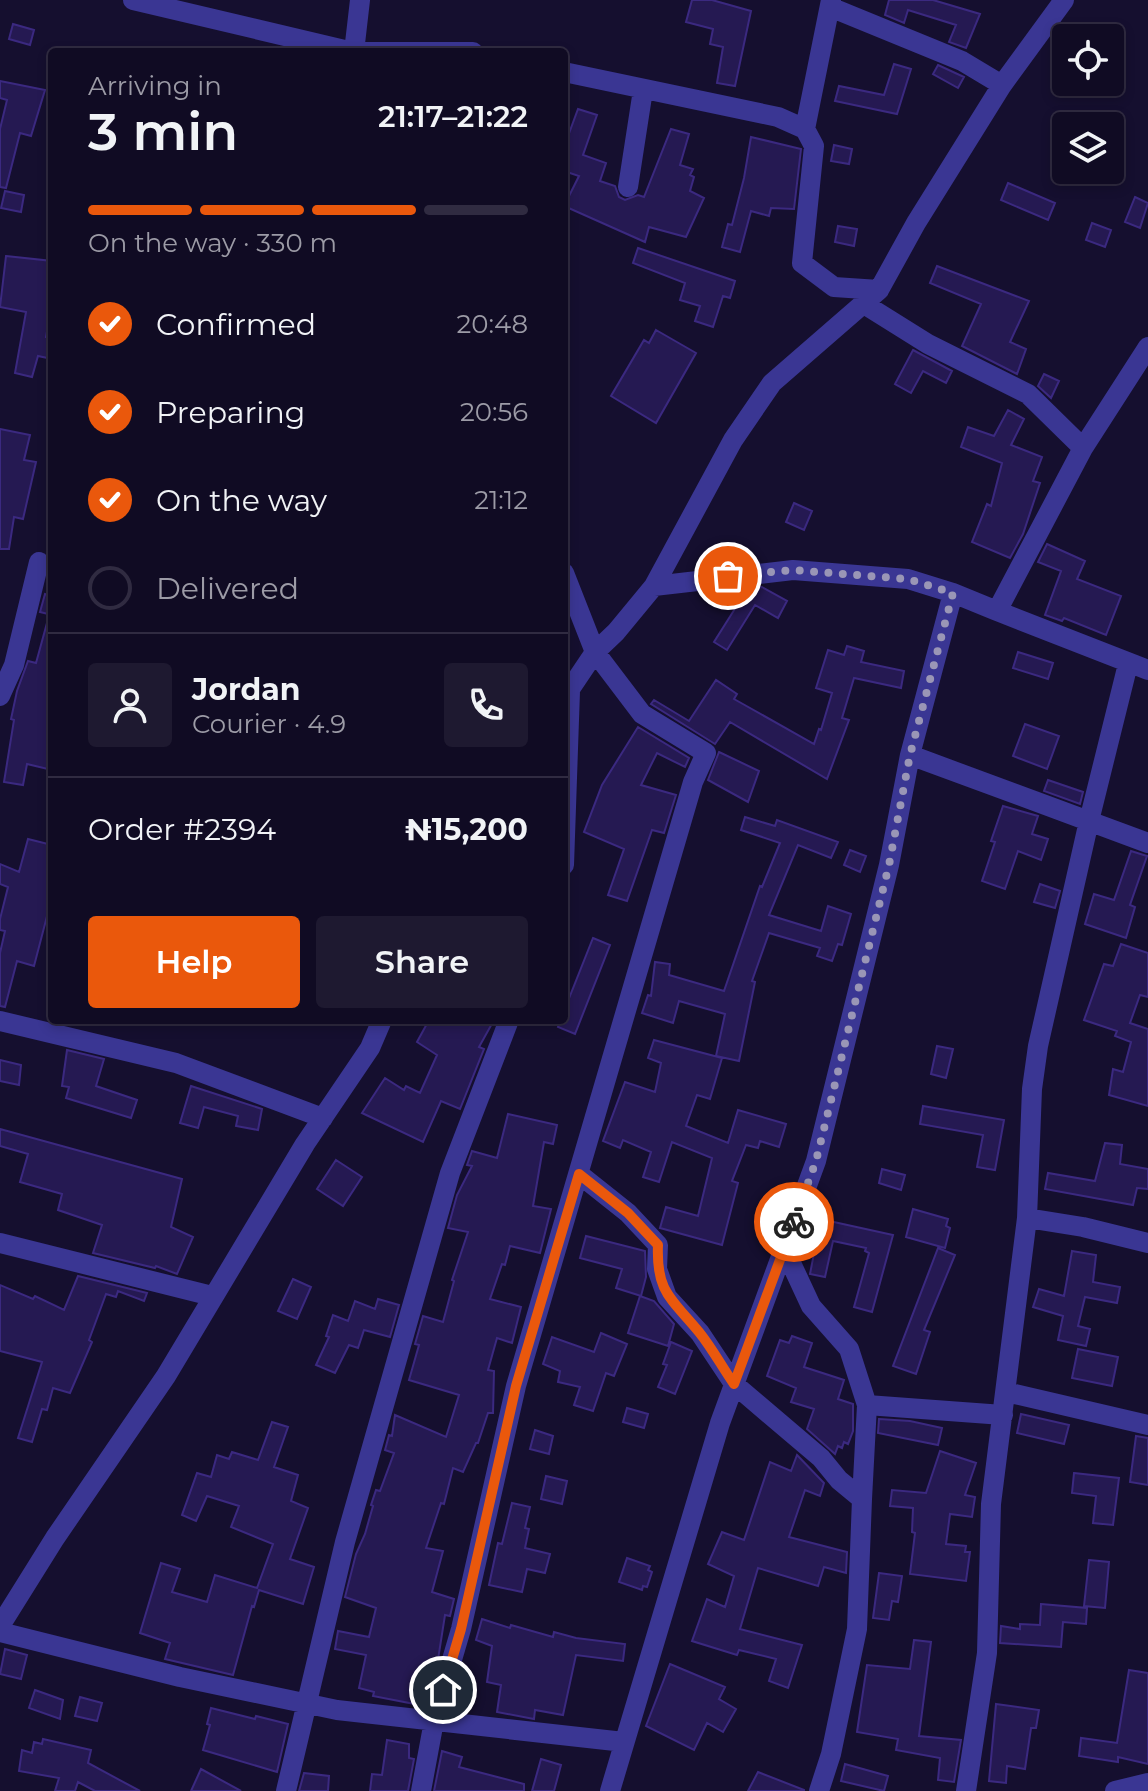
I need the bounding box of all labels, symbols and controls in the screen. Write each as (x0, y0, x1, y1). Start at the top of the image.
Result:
map controls (1052, 24, 1124, 184)
button: locate (1052, 24, 1124, 96)
text: Arriving in (88, 70, 222, 102)
text: 21:17–21:22 (378, 98, 528, 135)
text: 3 min (88, 100, 238, 163)
button: layers (1052, 112, 1124, 184)
text: On the way · 330 m (88, 227, 337, 259)
icon: check (88, 302, 132, 346)
text: Confirmed (156, 306, 316, 343)
text: 20:48 (457, 308, 528, 340)
icon: check (88, 390, 132, 434)
text: Preparing (156, 394, 305, 431)
text: 20:56 (460, 396, 528, 428)
icon: check (88, 478, 132, 522)
text: On the way (156, 482, 327, 519)
text: 21:12 (474, 484, 528, 516)
pin (694, 542, 762, 610)
icon: bag (706, 554, 750, 598)
text: Delivered (156, 570, 299, 607)
button: person (88, 663, 172, 747)
button: phone (444, 663, 528, 747)
text: Jordan (192, 671, 301, 708)
text: Courier · 4.9 (192, 708, 346, 740)
text: Order #2394 (88, 811, 276, 848)
text: ₦15,200 (405, 811, 528, 848)
button: Help (88, 916, 300, 1008)
button: Share (316, 916, 528, 1008)
courier (754, 1182, 834, 1262)
icon: bike (772, 1200, 816, 1244)
pin (409, 1656, 477, 1724)
icon: home (421, 1668, 465, 1712)

